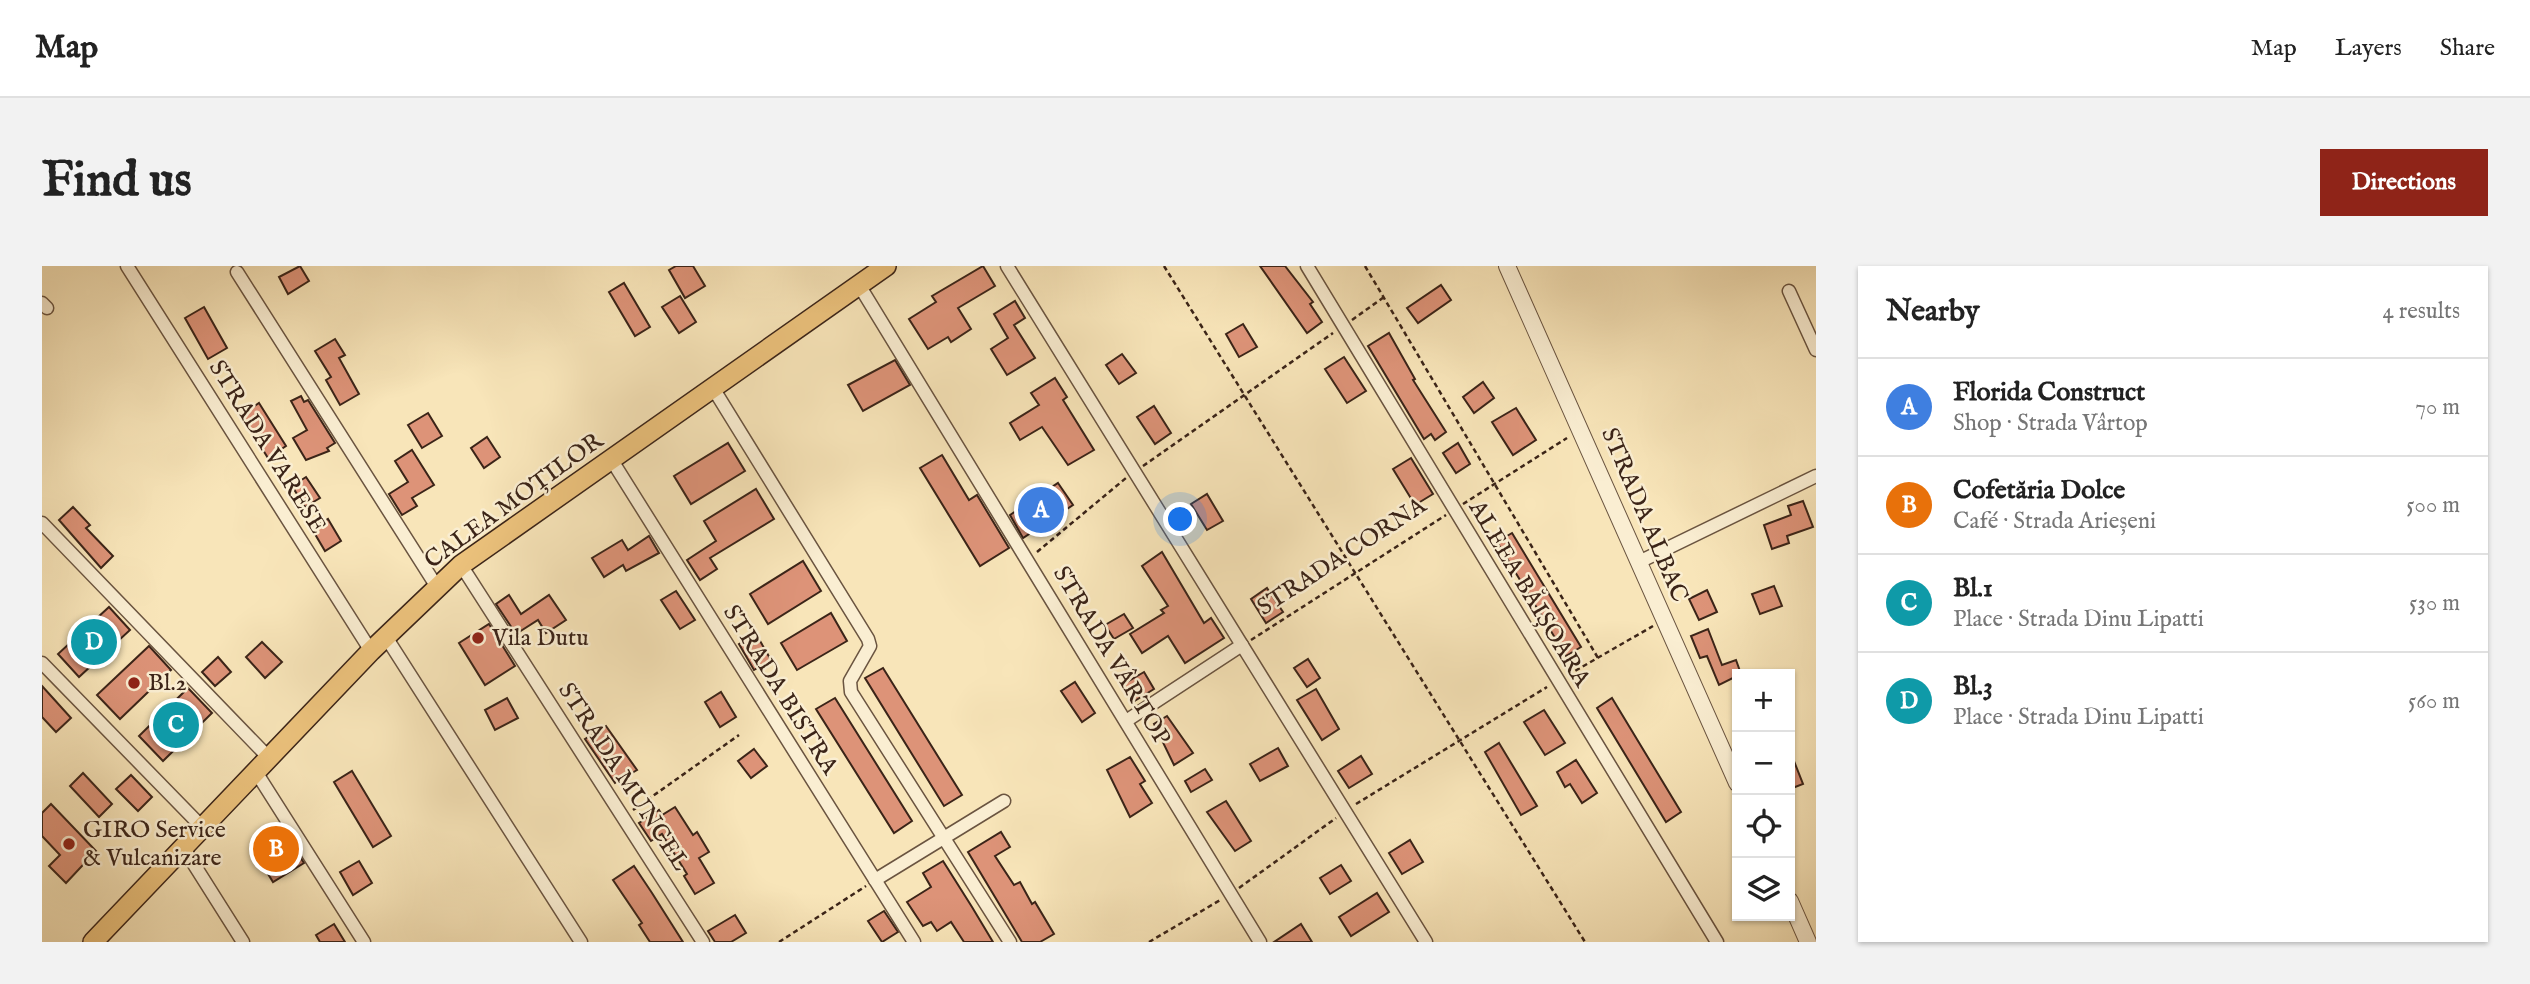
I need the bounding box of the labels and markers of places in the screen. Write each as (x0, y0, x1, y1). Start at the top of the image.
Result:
pin: A (1018, 484, 1064, 536)
pin: D (71, 616, 117, 668)
place label: Vila Dutu (491, 623, 589, 654)
marker: Vila Dutu (470, 630, 486, 646)
place label: Bl.2 (148, 668, 187, 699)
marker: Bl.2 (126, 675, 142, 691)
pin: C (153, 699, 199, 751)
place label: GIRO Service & Vulcanizare (83, 815, 226, 874)
pin: B (253, 823, 299, 875)
marker: GIRO Service & Vulcanizare (61, 836, 77, 852)

